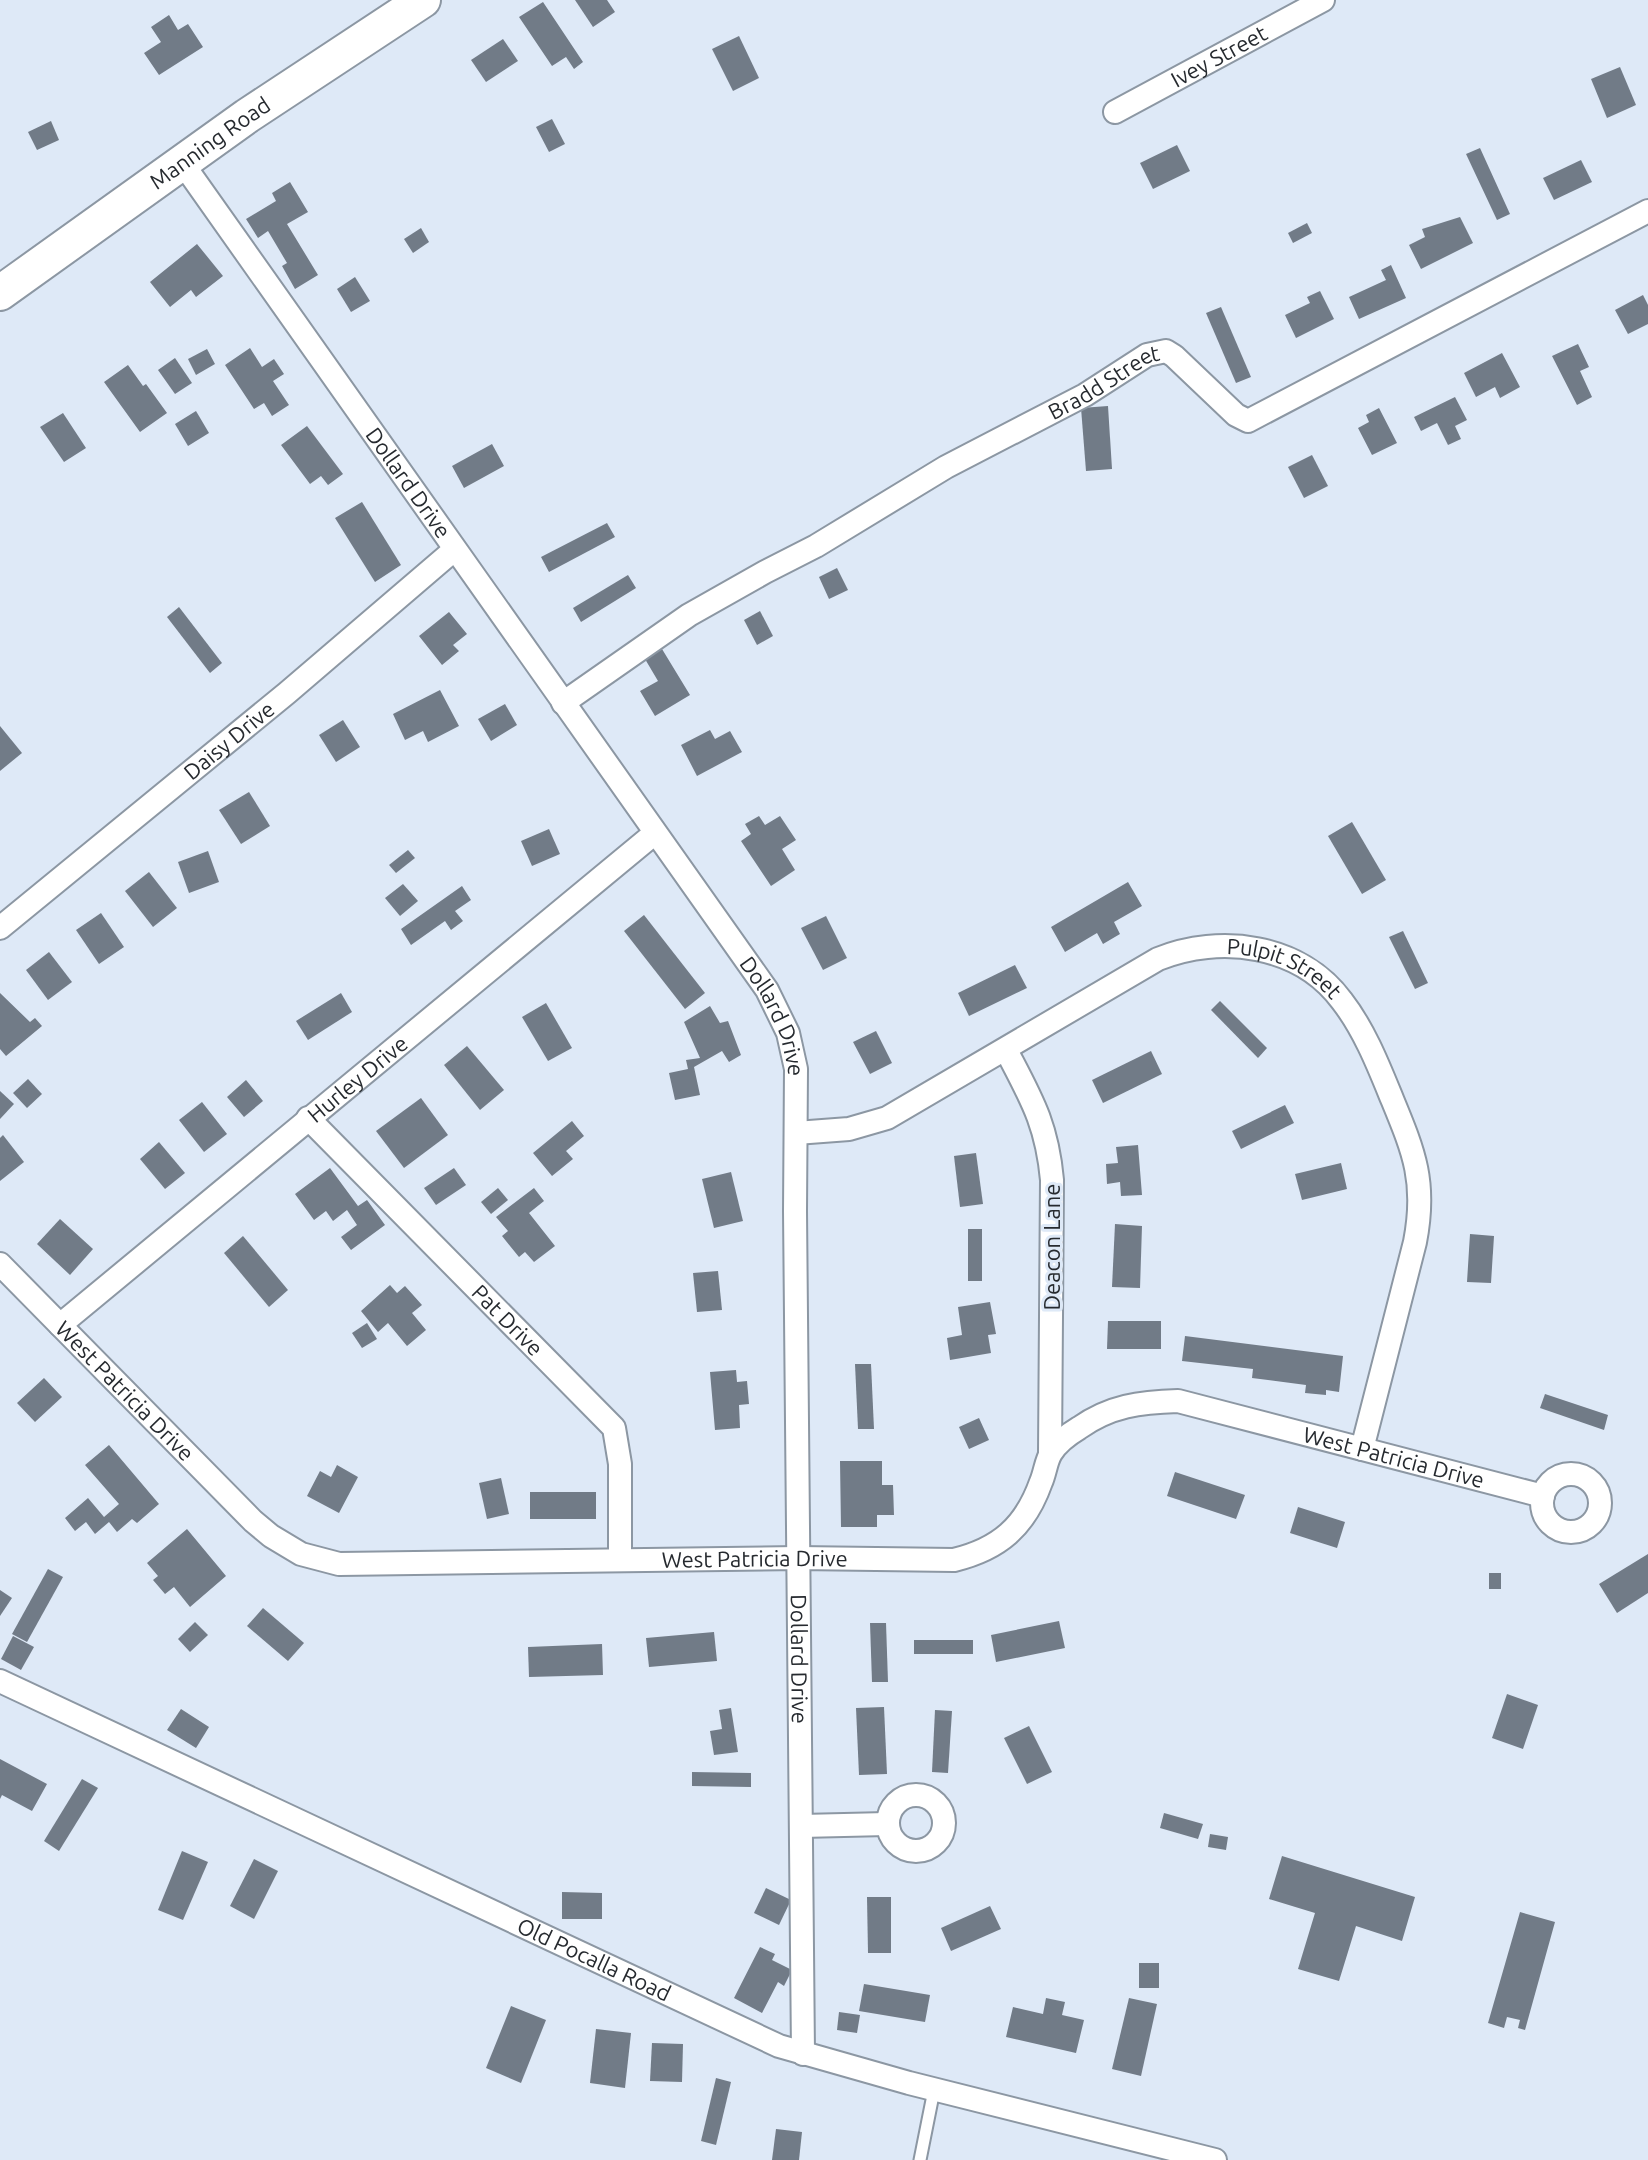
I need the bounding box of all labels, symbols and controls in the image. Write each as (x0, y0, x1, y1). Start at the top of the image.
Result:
street label: Ivey Street (1166, 19, 1271, 92)
street label: Manning Road (144, 91, 275, 194)
street label: Bradd Street (1044, 340, 1162, 424)
street label: Dollard Drive (361, 422, 456, 543)
street label: Daisy Drive (178, 696, 279, 784)
street label: Pulpit Street (1226, 933, 1348, 1003)
street label: Dollard Drive (735, 951, 809, 1076)
street label: Hurley Drive (302, 1030, 412, 1127)
street label: Deacon Lane (1039, 1184, 1064, 1310)
street label: Pat Drive (467, 1279, 548, 1361)
street label: West Patricia Drive (51, 1315, 199, 1466)
street label: West Patricia Drive (1301, 1421, 1487, 1492)
street label: West Patricia Drive (661, 1545, 848, 1572)
street label: Dollard Drive (787, 1594, 813, 1724)
street label: Old Pocalla Road (513, 1912, 675, 2006)

